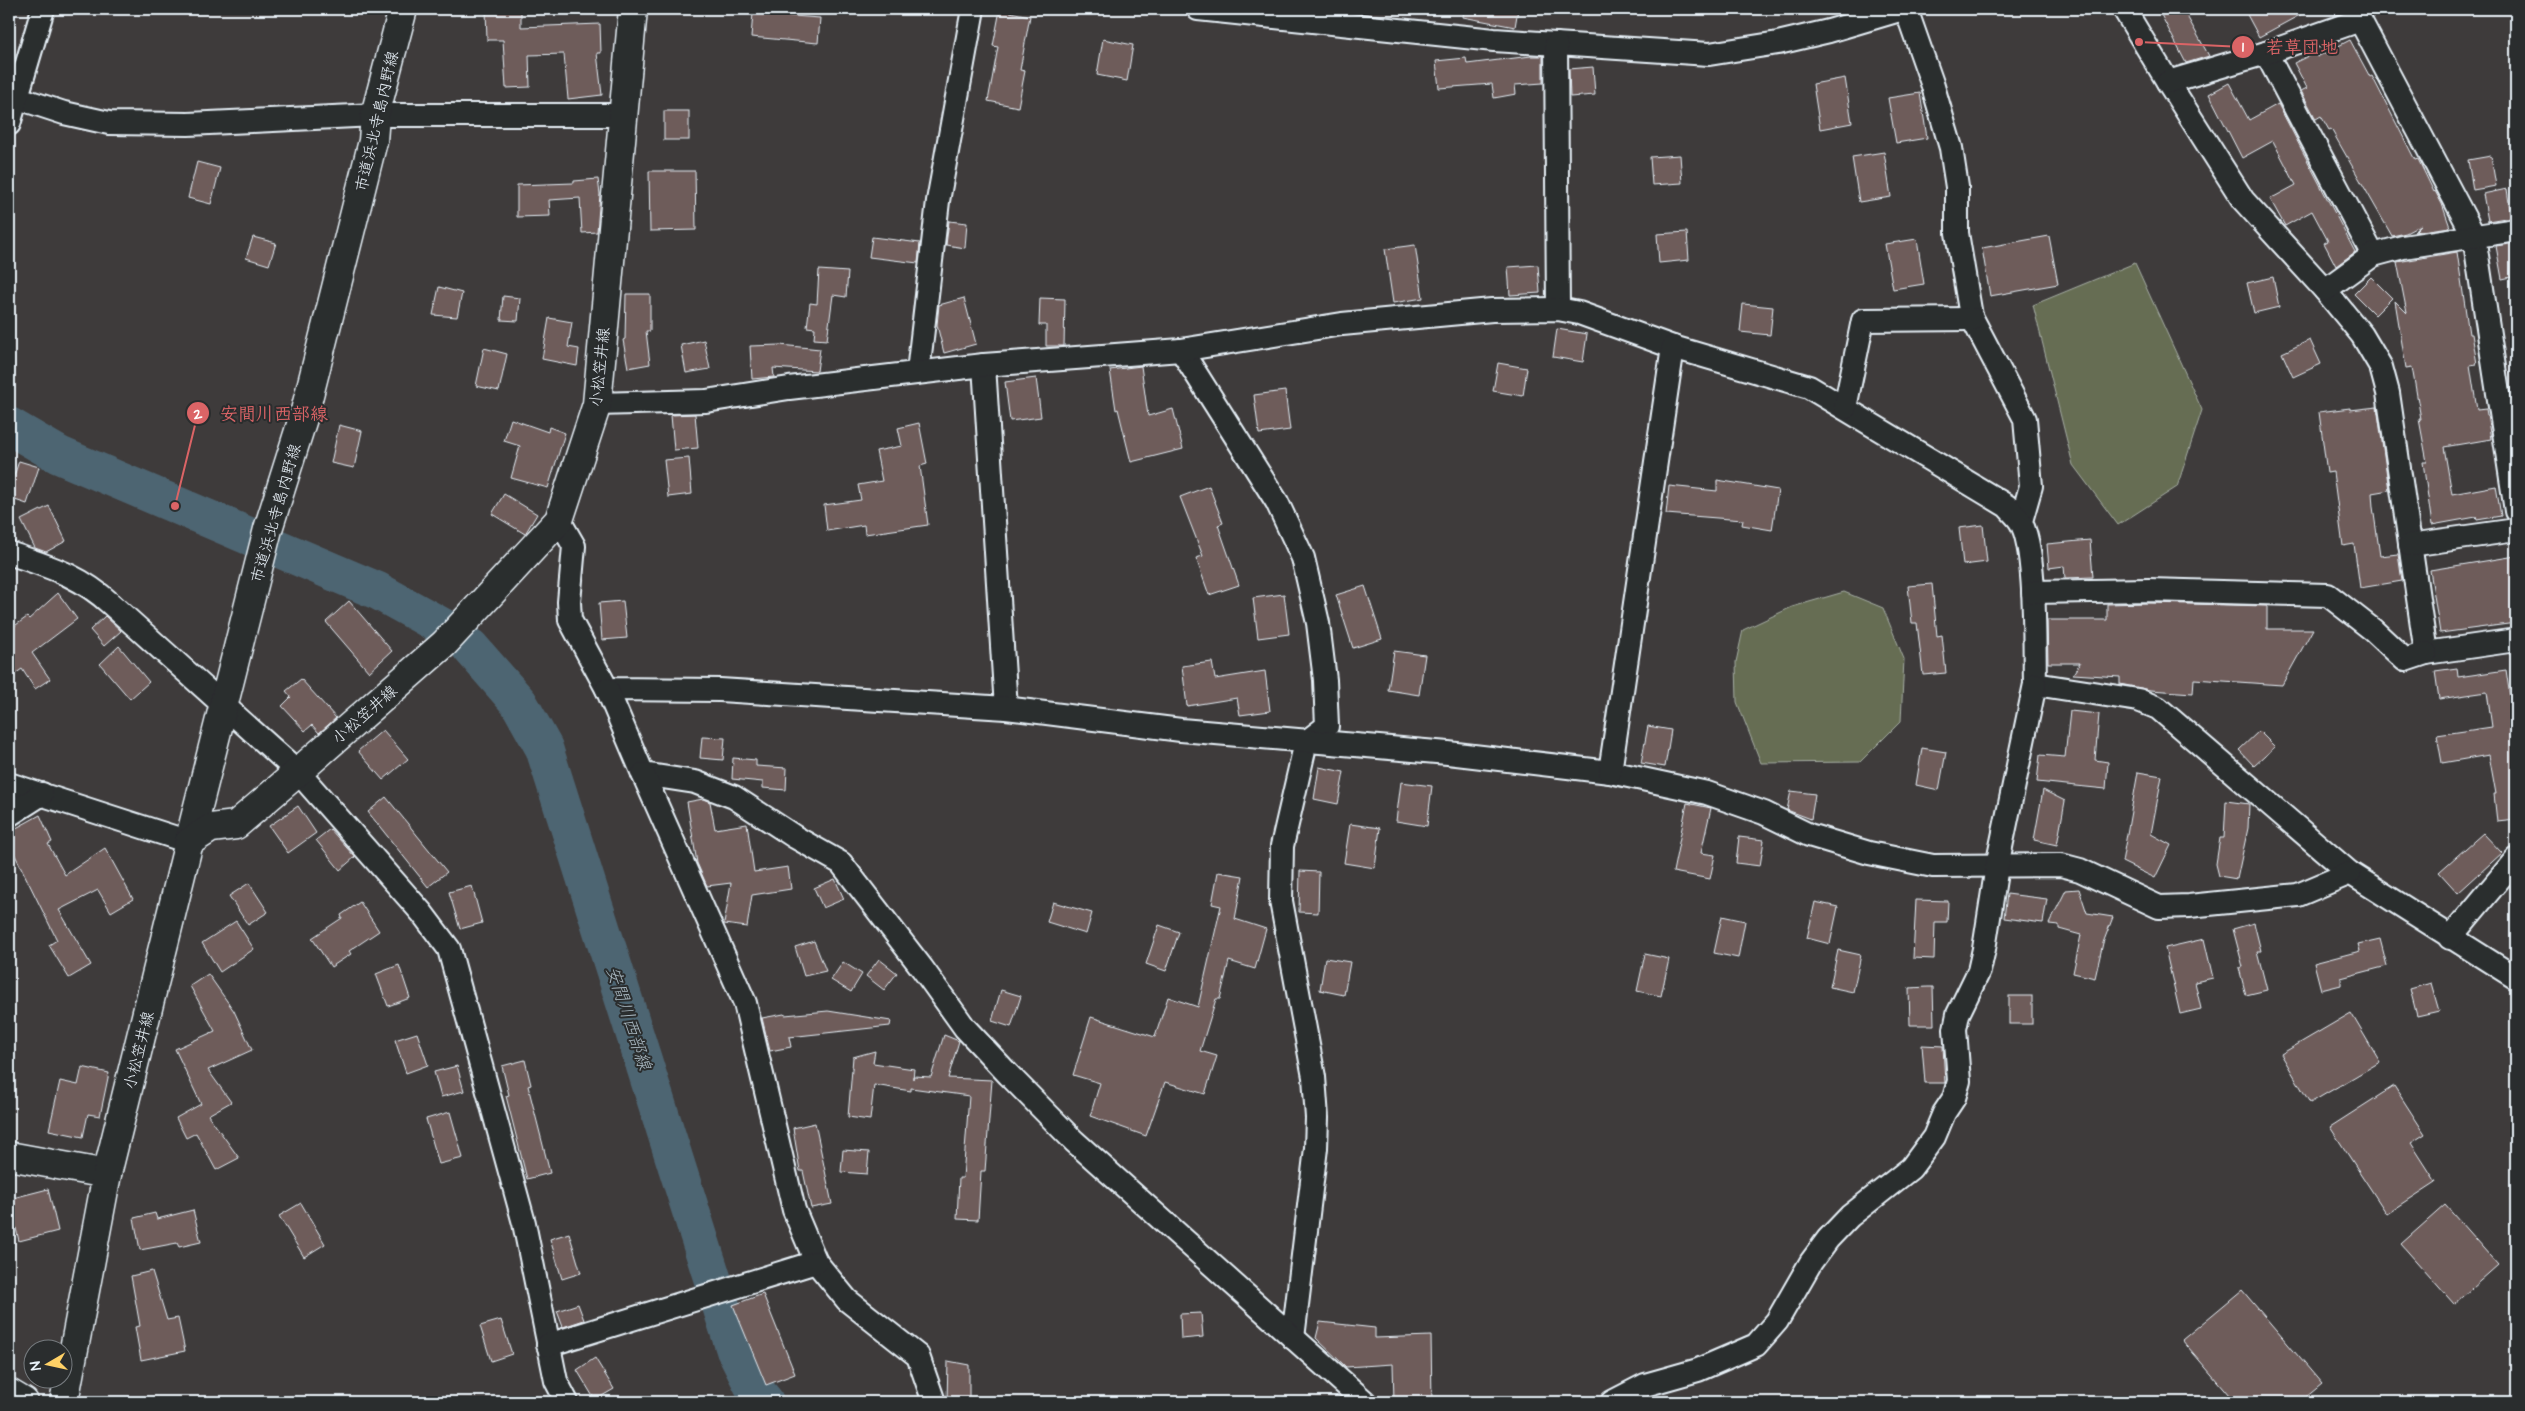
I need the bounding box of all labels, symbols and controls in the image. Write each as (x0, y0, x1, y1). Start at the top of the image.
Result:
callout: 若草団地 (2231, 30, 2348, 63)
text: 若草団地 (2266, 35, 2338, 60)
text: 1 (2242, 37, 2244, 58)
street label: 市道浜北寺島内野線 (350, 49, 404, 194)
street label: 小松笠井線 (585, 326, 615, 408)
callout: 安間川西部線 (185, 397, 338, 430)
text: 安間川西部線 (220, 402, 328, 427)
text: 2 (193, 404, 203, 425)
street label: 市道浜北寺島内野線 (246, 441, 306, 586)
street label: 小松笠井線 (327, 680, 402, 749)
water label: 安間川西部線 (600, 963, 657, 1074)
street label: 小松笠井線 (119, 1009, 159, 1092)
north arrow (22, 1338, 72, 1388)
text: N (26, 1360, 47, 1372)

